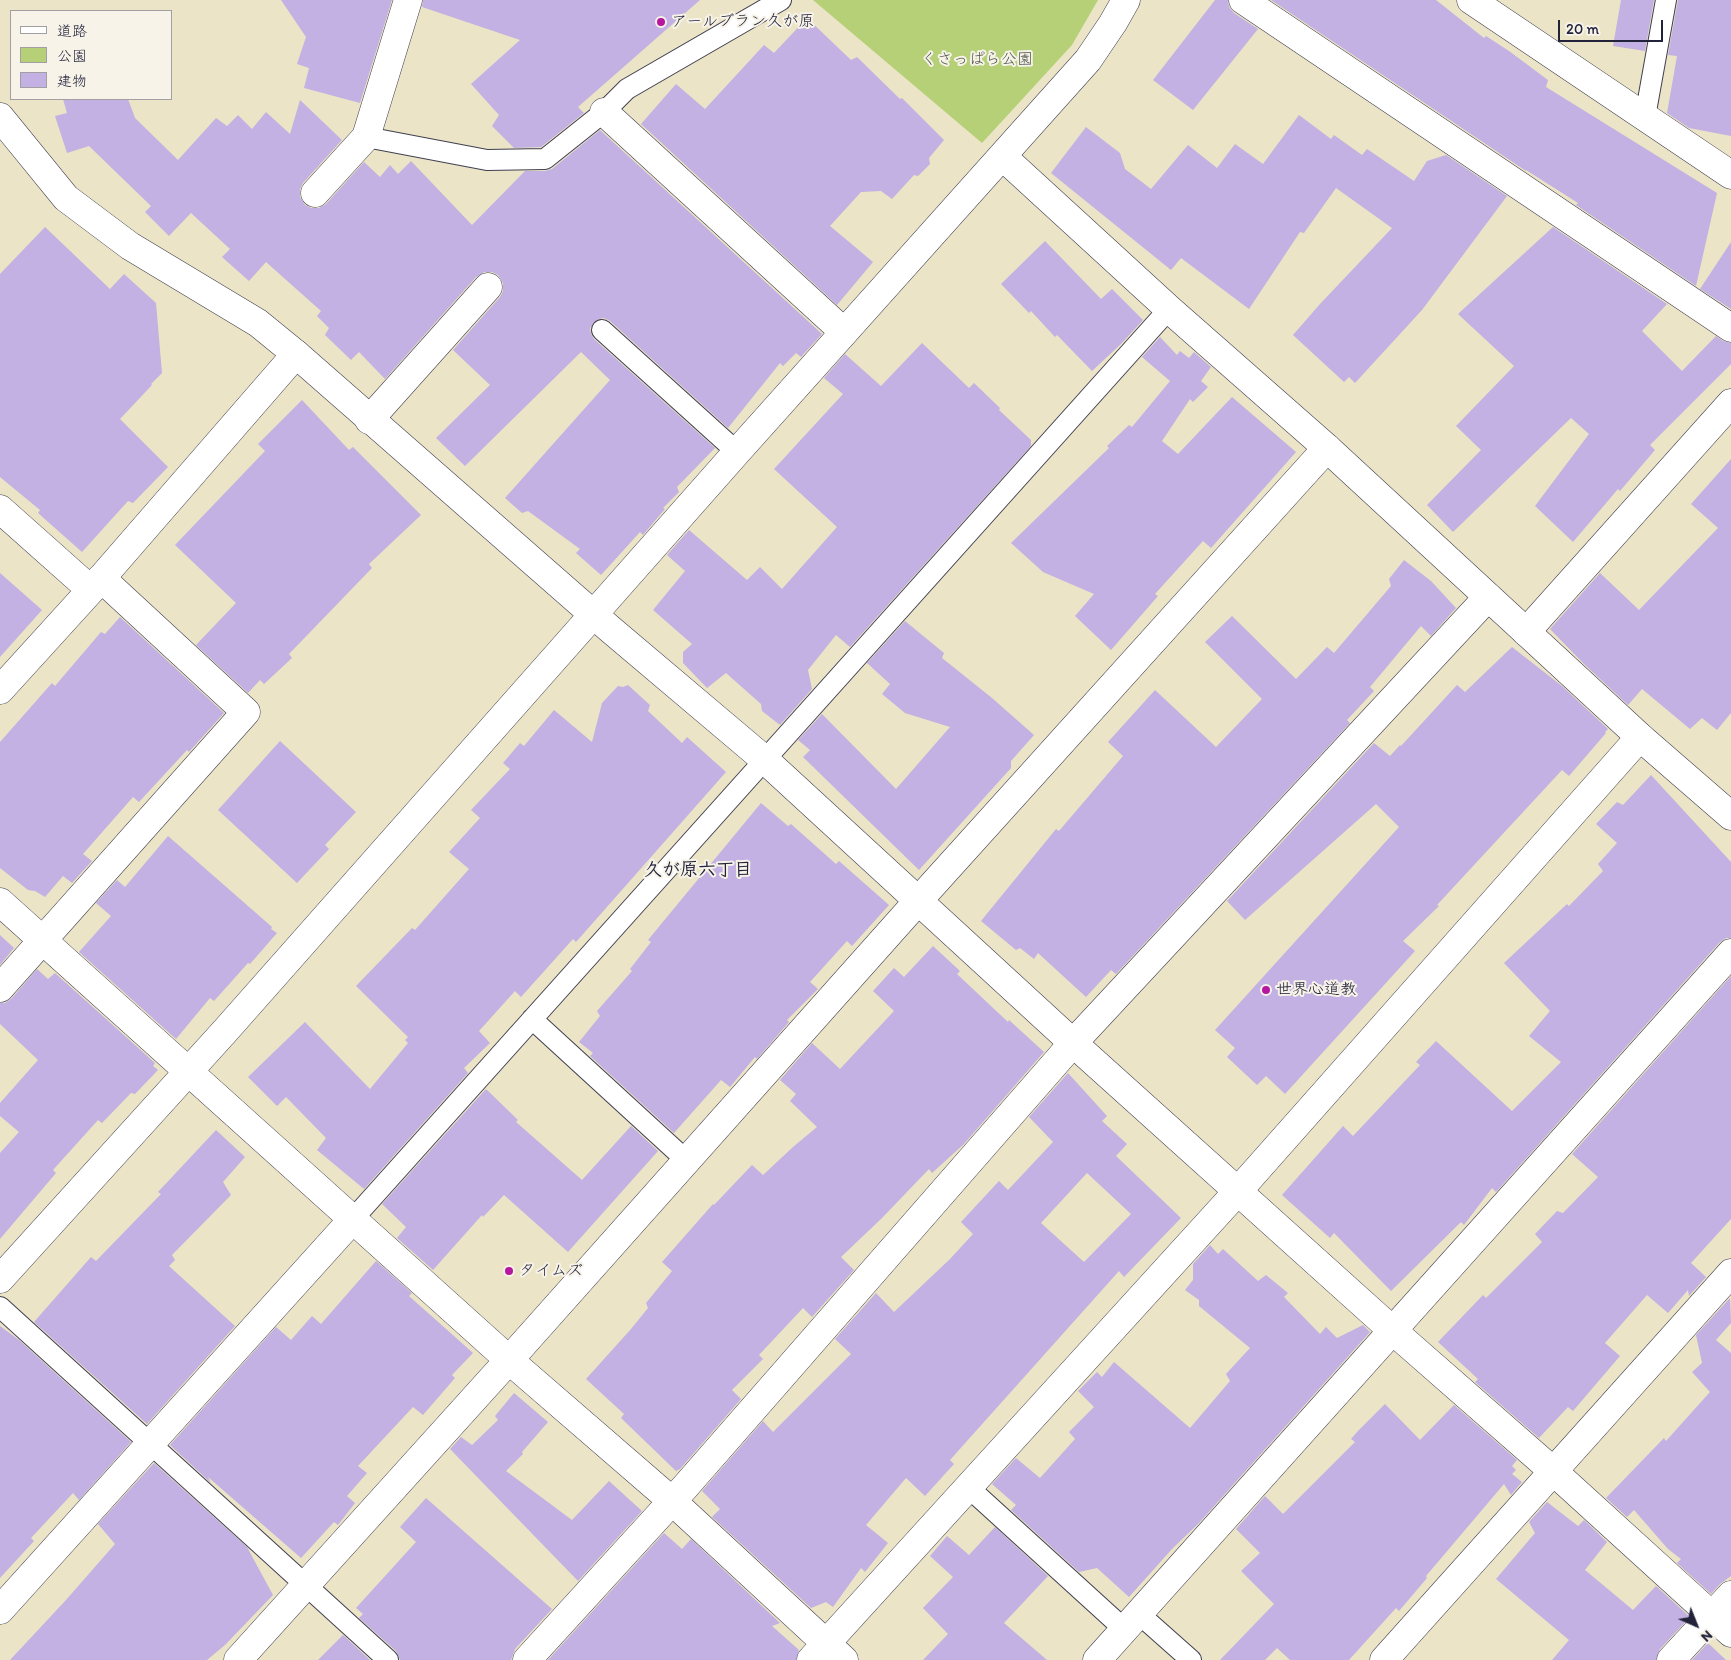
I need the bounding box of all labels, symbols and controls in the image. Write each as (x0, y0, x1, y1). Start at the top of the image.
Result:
legend (10, 10, 172, 100)
scale bar (1561, 10, 1666, 42)
place label: アールブラン久が原 (671, 12, 814, 32)
marker: アールブラン久が原 (655, 16, 667, 28)
text: 20 m (1566, 20, 1599, 38)
text: 道路 (57, 22, 87, 40)
text: 公園 (57, 47, 87, 65)
park label: くさっぱら公園 (921, 50, 1033, 70)
text: 建物 (57, 72, 87, 90)
district label: 久が原六丁目 (644, 859, 752, 881)
place label: 世界心道教 (1276, 980, 1356, 1000)
marker: 世界心道教 (1260, 984, 1272, 996)
place label: タイムズ (519, 1261, 583, 1281)
marker: タイムズ (503, 1265, 515, 1277)
north arrow (1671, 1600, 1721, 1650)
text: N (1697, 1627, 1716, 1646)

